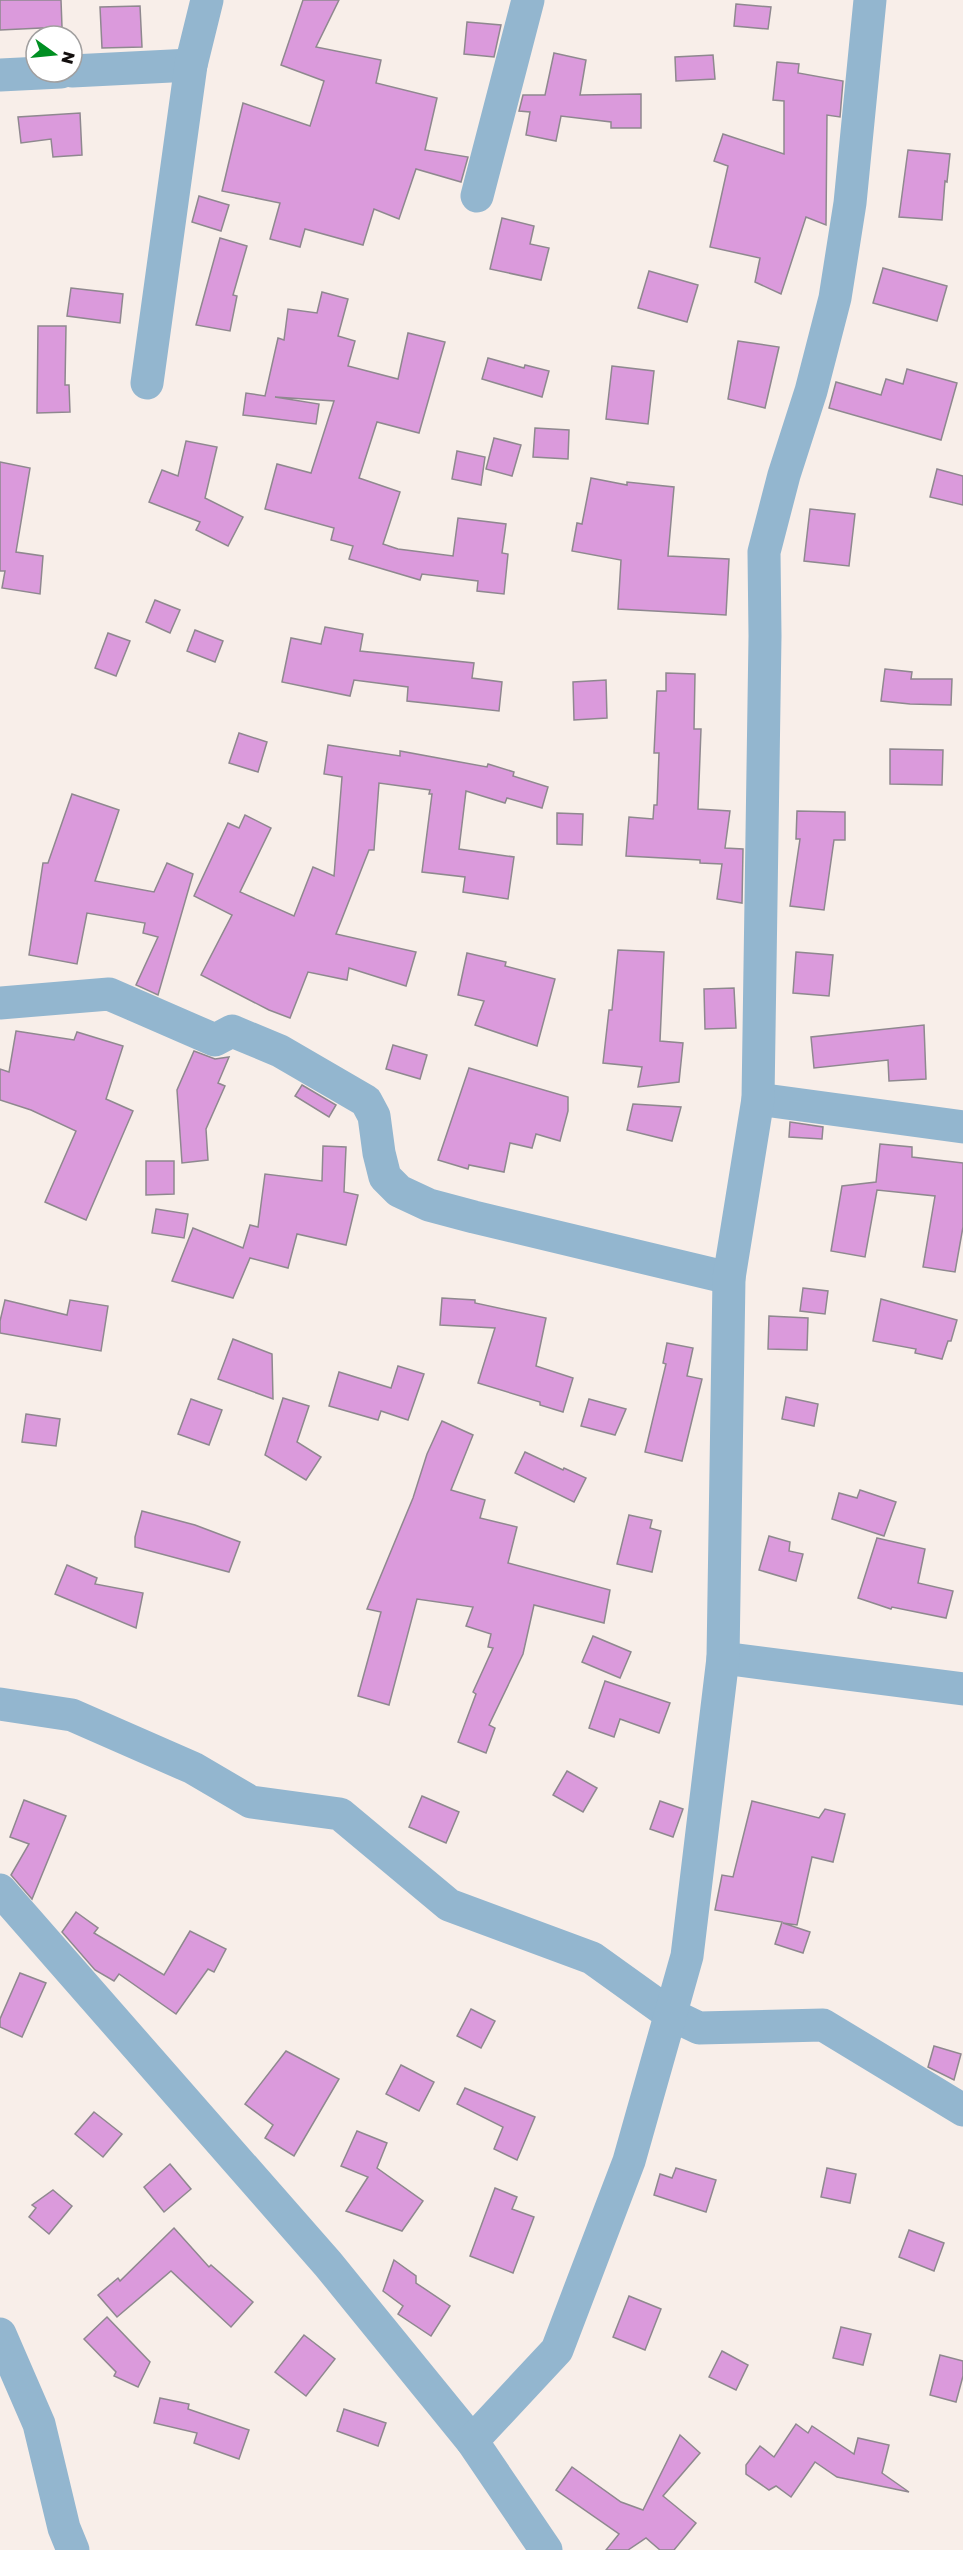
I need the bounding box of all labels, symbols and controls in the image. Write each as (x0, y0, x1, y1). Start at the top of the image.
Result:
north arrow (24, 24, 84, 84)
text: N (57, 49, 80, 66)

